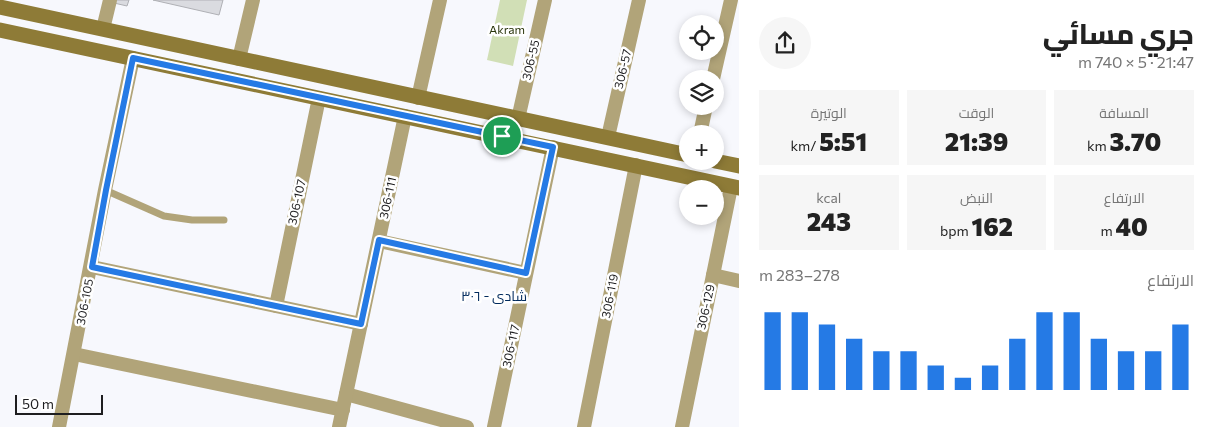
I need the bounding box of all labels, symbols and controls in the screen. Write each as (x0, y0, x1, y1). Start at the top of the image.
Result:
map controls (679, 15, 724, 225)
button: locate (679, 15, 724, 60)
text: جري مسائي (1043, 16, 1194, 50)
button: share (759, 17, 811, 69)
park label: Akram (489, 22, 525, 36)
street label: 306-55 (519, 38, 541, 81)
street label: 306-57 (611, 48, 633, 90)
text: 21:47 · 5 × 740 m (1078, 52, 1194, 71)
button: layers (679, 70, 724, 115)
text: الوتيرة (811, 104, 847, 121)
text: الوقت (959, 104, 994, 121)
text: المسافة (1099, 104, 1149, 121)
pin (481, 115, 523, 157)
icon: arrive (488, 122, 516, 150)
button: + (679, 125, 724, 170)
text: 5:51 (819, 126, 867, 156)
text: 21:39 (945, 126, 1008, 156)
text: 3.70 (1110, 126, 1161, 156)
text: /km (790, 137, 819, 154)
text: km (1087, 137, 1110, 154)
street label: 306-111 (376, 176, 398, 220)
street label: 306-107 (284, 178, 308, 226)
button: − (679, 180, 724, 225)
text: kcal (816, 189, 841, 206)
text: النبض (960, 189, 993, 206)
text: الارتفاع (1104, 189, 1145, 206)
text: 243 (807, 206, 851, 236)
text: 162 (972, 211, 1013, 241)
text: 40 (1115, 211, 1148, 241)
text: bpm (940, 222, 972, 239)
text: m (1101, 222, 1115, 239)
text: 278–283 m (759, 265, 840, 284)
text: الارتفاع (1147, 270, 1194, 289)
street label: 306-119 (598, 273, 620, 319)
street label: 306-105 (73, 277, 95, 326)
street label: 306-129 (693, 283, 717, 331)
district label: شادی - ٣٠٦ (461, 287, 527, 304)
street label: 306-117 (499, 323, 521, 369)
scale bar (15, 392, 102, 415)
text: 50 m (22, 395, 54, 412)

